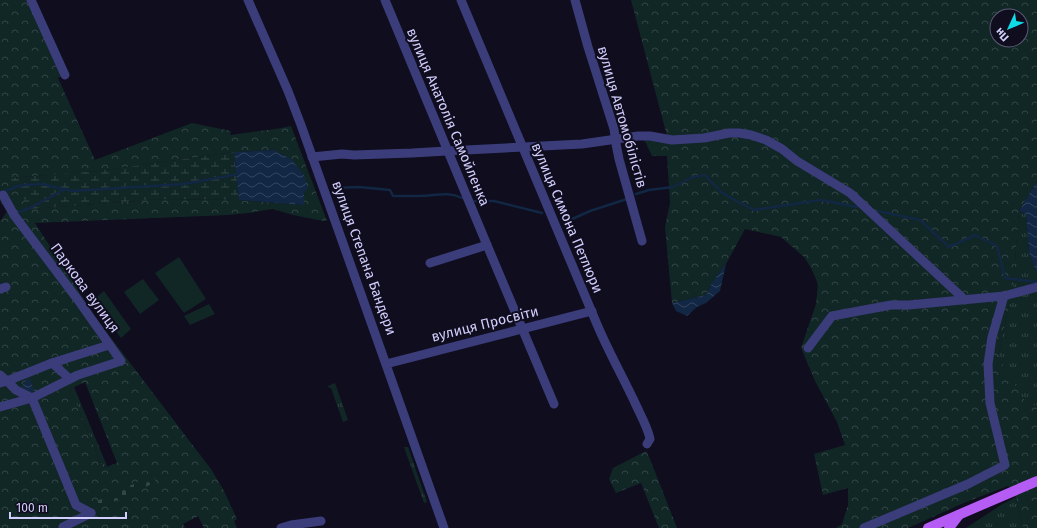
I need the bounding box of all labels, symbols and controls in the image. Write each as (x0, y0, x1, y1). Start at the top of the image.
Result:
north arrow (989, 8, 1029, 48)
text: Пн (993, 25, 1012, 44)
street label: вулиця Анатолія Самойленка (403, 26, 493, 208)
street label: вулиця Автомобілістів (594, 44, 650, 190)
street label: вулиця Симона Петлюри (528, 140, 606, 296)
street label: вулиця Степана Бандери (328, 179, 400, 337)
street label: Паркова вулиця (47, 240, 123, 336)
street label: вулиця Просвіти (430, 302, 540, 346)
scale bar (10, 494, 126, 520)
text: 100 m (16, 501, 48, 515)

